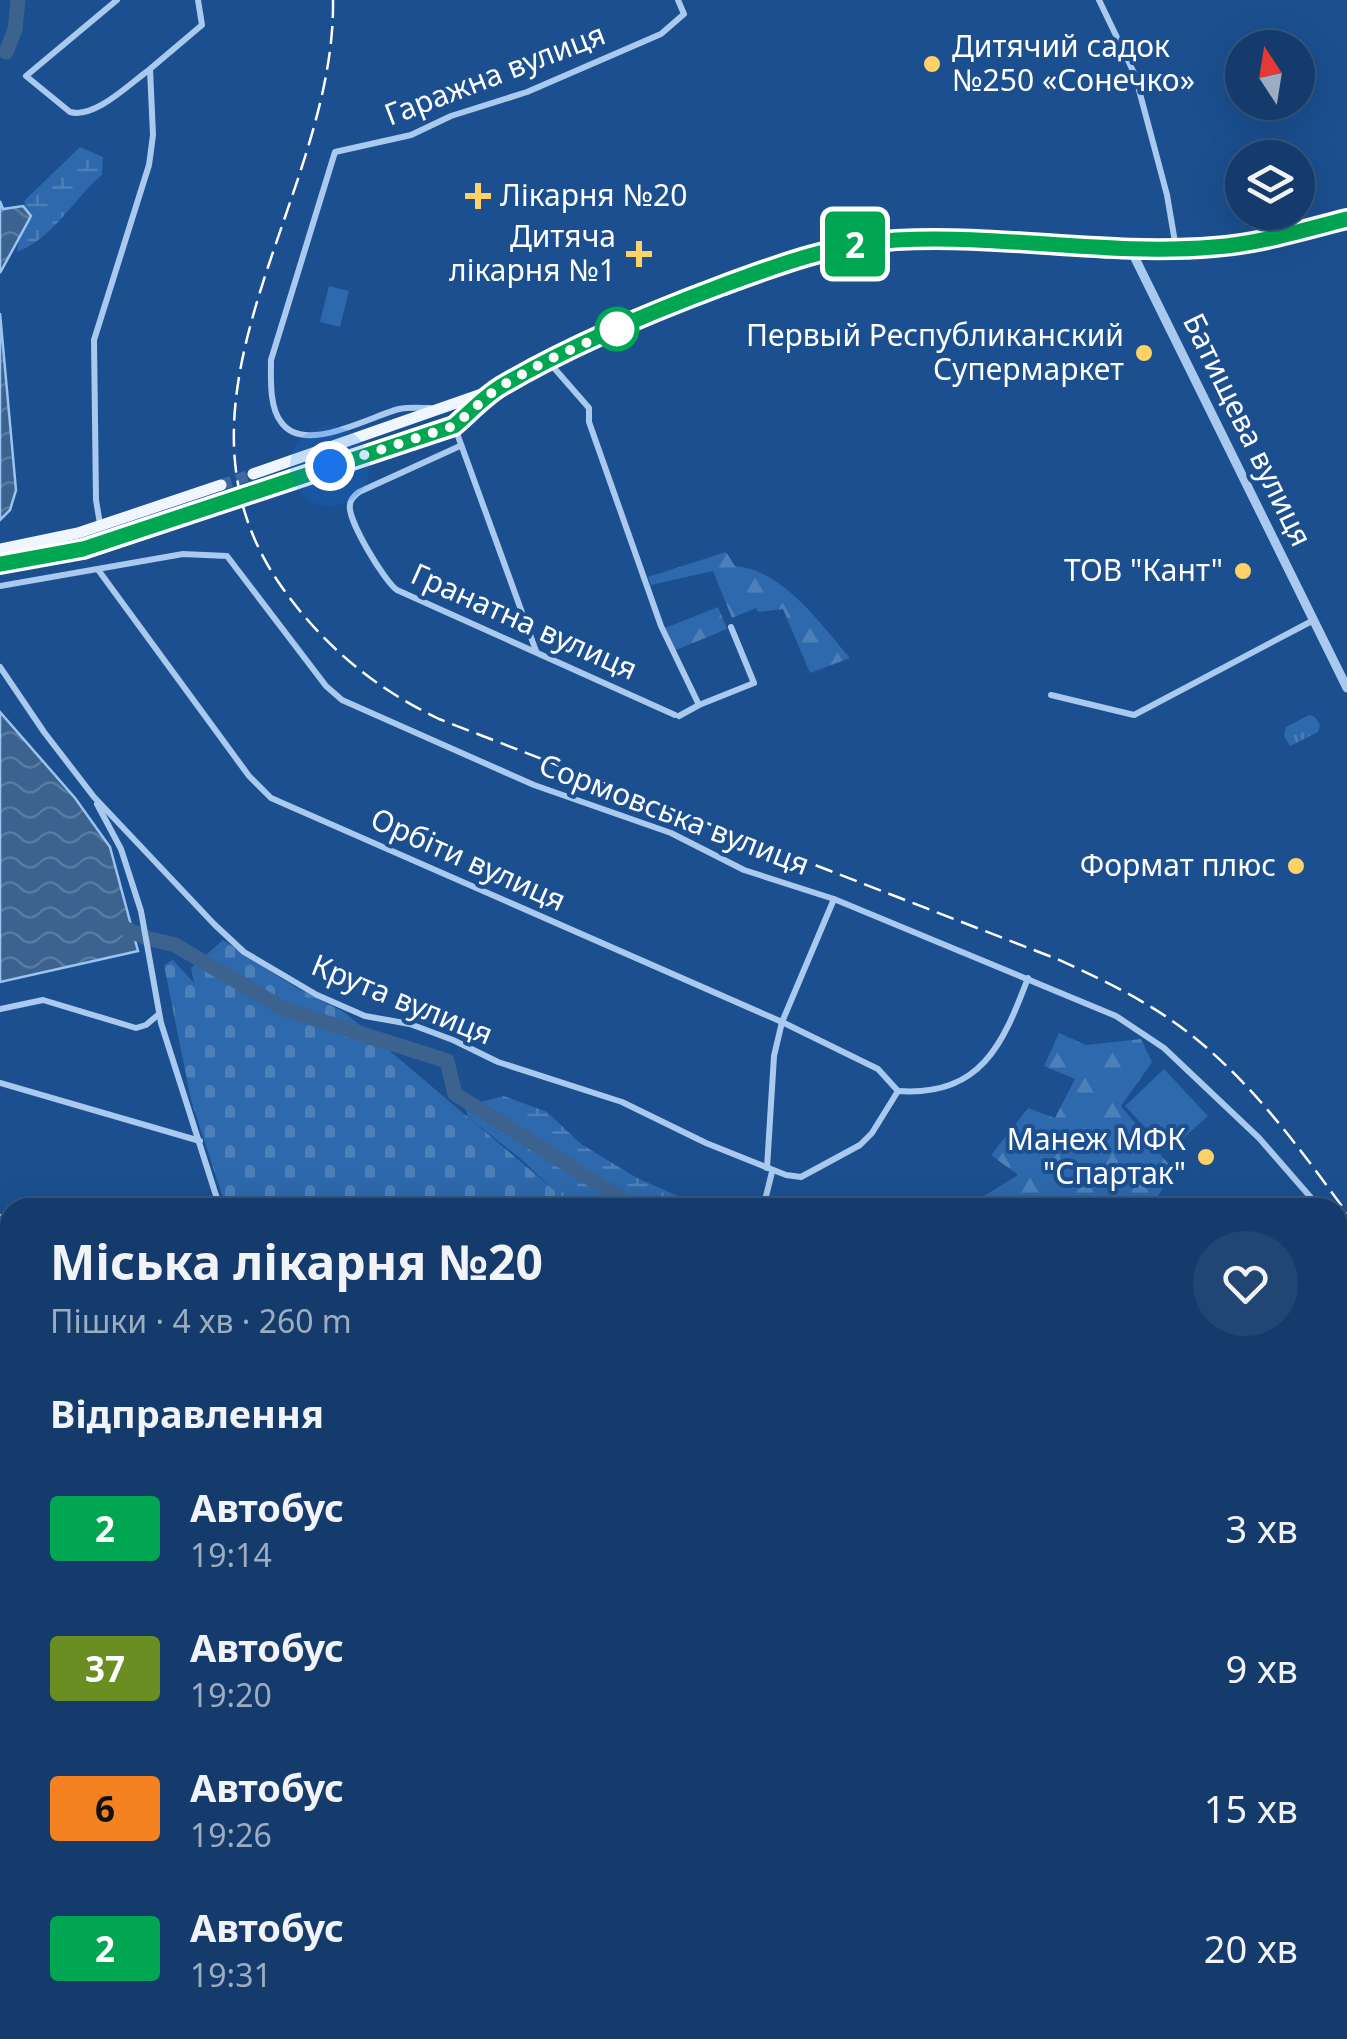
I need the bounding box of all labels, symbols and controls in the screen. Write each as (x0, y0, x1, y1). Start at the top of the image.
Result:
street label: Гаражна вулиця (378, 13, 611, 134)
place label: Дитячий садок №250 «Сонечко» (952, 25, 1195, 100)
north arrow (1225, 30, 1315, 120)
map controls (1225, 30, 1315, 230)
marker: Дитячий садок №250 «Сонечко» (921, 53, 943, 75)
button: layers (1225, 140, 1315, 230)
place label: Лікарня №20 (500, 174, 687, 215)
marker: Лікарня №20 (465, 183, 491, 209)
line badge: 2 (822, 212, 888, 276)
place label: Дитяча лікарня №1 (449, 215, 616, 290)
text: 2 (845, 221, 865, 268)
marker: Дитяча лікарня №1 (626, 241, 652, 267)
street label: Батищева вулиця (1174, 306, 1323, 553)
unlabelled marker (596, 308, 638, 350)
place label: Первый Республиканский Супермаркет (746, 314, 1124, 389)
marker: Первый Республиканский Супермаркет (1133, 342, 1155, 364)
your location (305, 441, 355, 491)
place label: ТОВ "Кант" (1064, 549, 1223, 590)
street label: Гранатна вулиця (405, 552, 644, 689)
marker: ТОВ "Кант" (1232, 560, 1254, 582)
street label: Сормовська вулиця (534, 743, 816, 884)
street label: Орбіти вулиця (365, 797, 573, 920)
place label: Формат плюс (1080, 844, 1276, 885)
marker: Формат плюс (1285, 855, 1307, 877)
street label: Крута вулиця (306, 944, 499, 1054)
place label: Манеж МФК "Спартак" (1007, 1118, 1186, 1193)
marker: Манеж МФК "Спартак" (1195, 1146, 1217, 1168)
text: Міська лікарня №20 (50, 1229, 543, 1294)
button: heart (1193, 1231, 1298, 1336)
text: Пішки · 4 хв · 260 m (50, 1299, 352, 1342)
text: Відправлення (50, 1387, 324, 1439)
text: Автобус (190, 1481, 344, 1533)
text: 3 хв (1226, 1502, 1298, 1554)
text: 2 (95, 1505, 115, 1552)
text: 19:14 (190, 1533, 272, 1576)
text: Автобус (190, 1621, 344, 1673)
text: 9 хв (1226, 1642, 1298, 1694)
text: 37 (85, 1645, 125, 1692)
text: 19:20 (190, 1673, 272, 1716)
text: Автобус (190, 1761, 344, 1813)
text: 15 хв (1204, 1782, 1298, 1834)
text: 6 (95, 1785, 115, 1832)
text: 19:26 (190, 1813, 272, 1856)
text: Автобус (190, 1901, 344, 1953)
text: 20 хв (1204, 1922, 1298, 1974)
text: 2 (95, 1925, 115, 1972)
text: 19:31 (190, 1953, 272, 1996)

